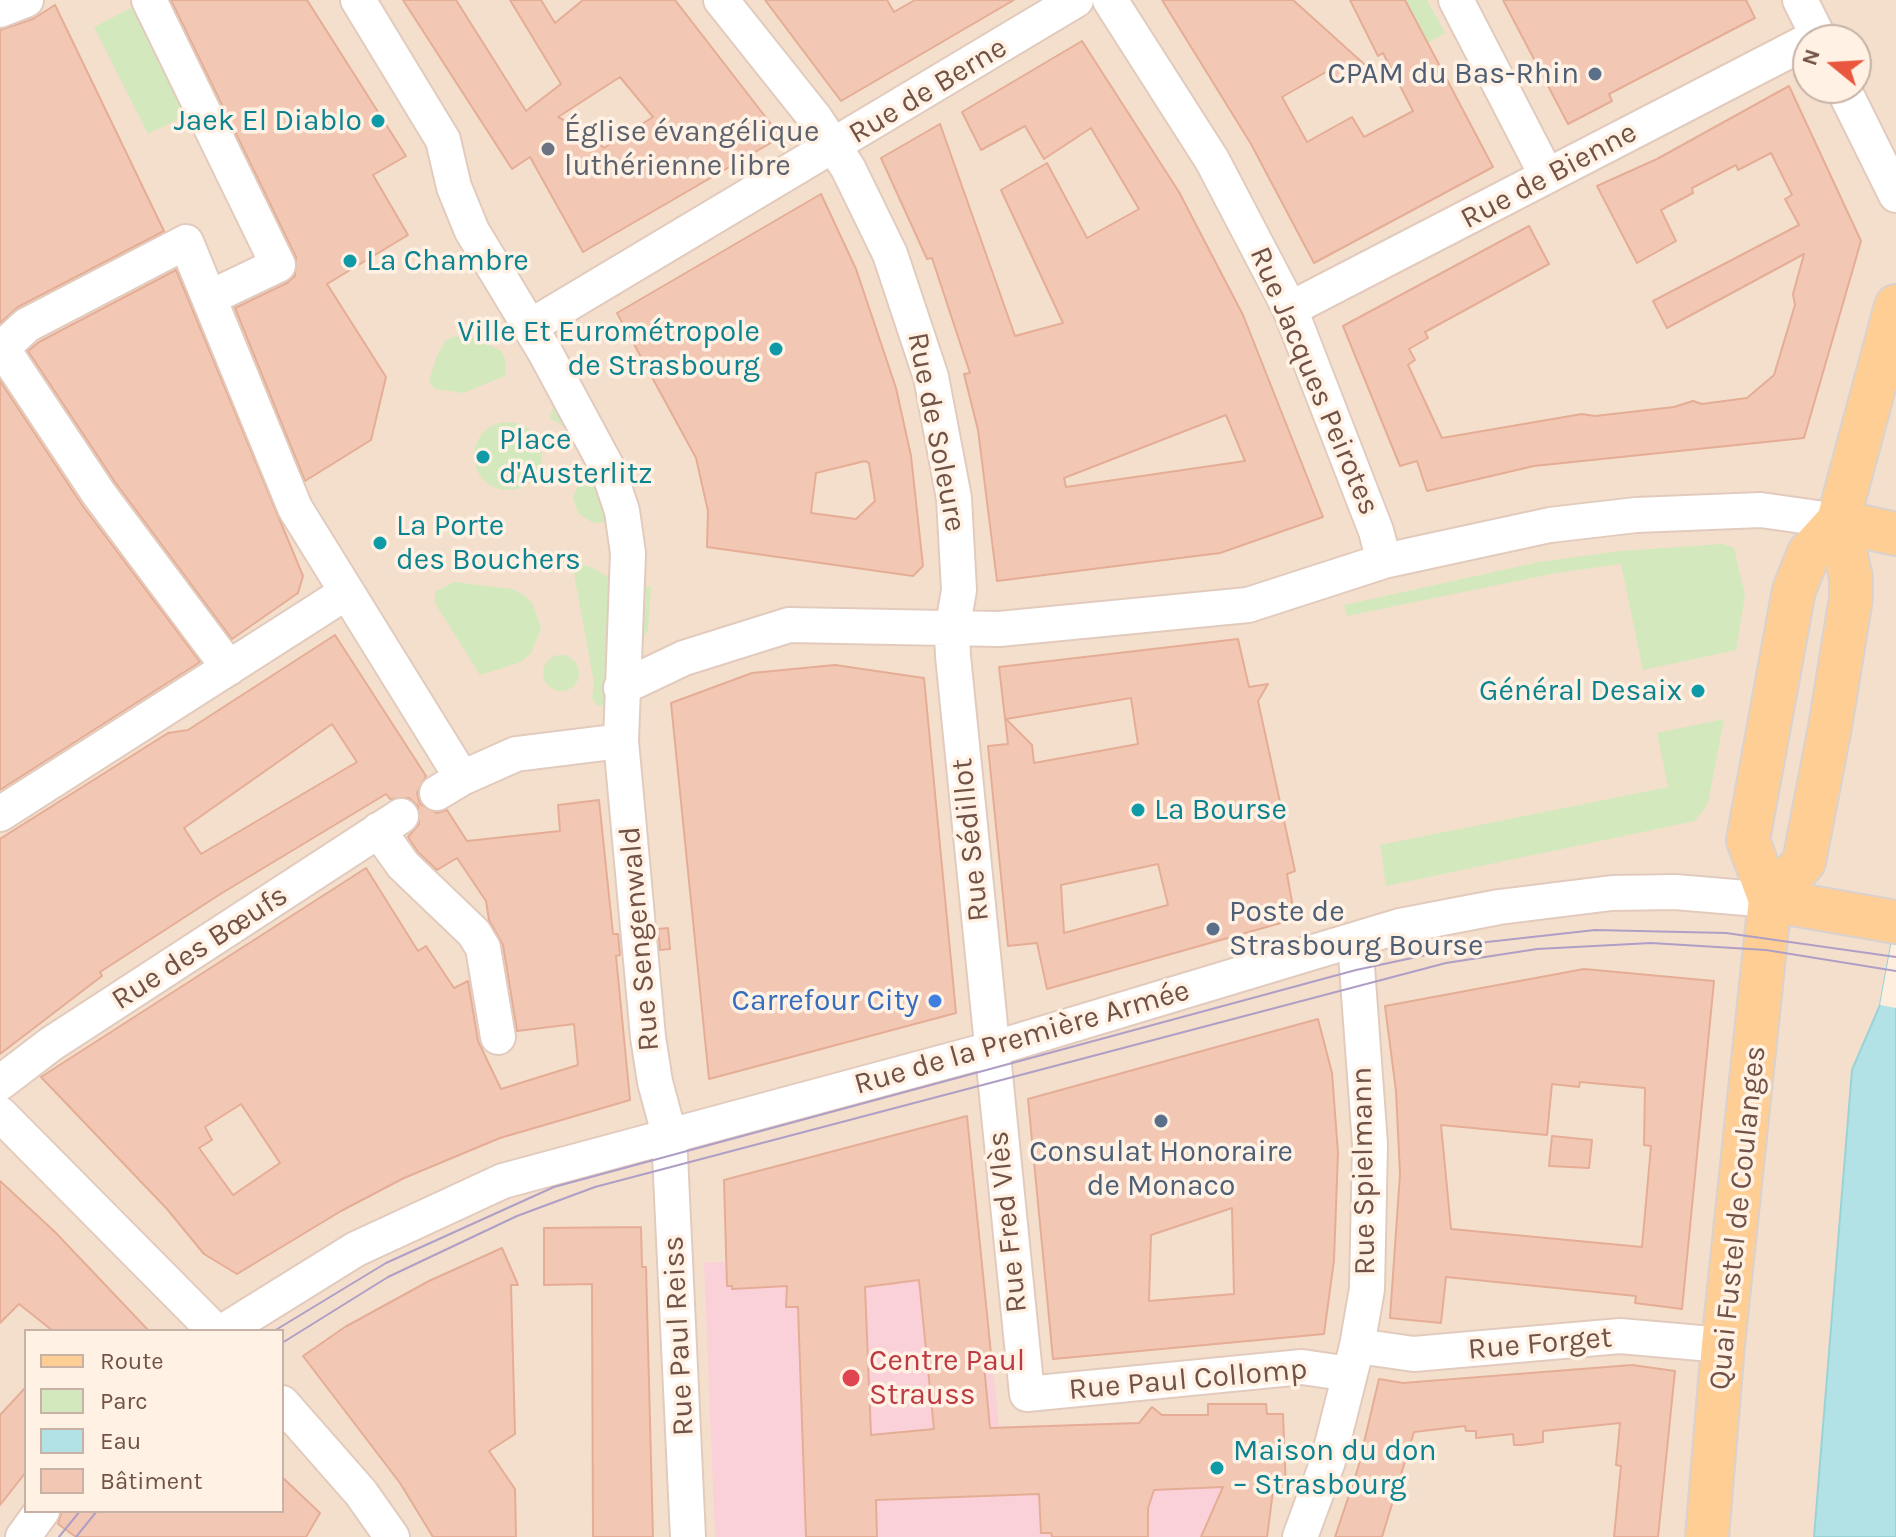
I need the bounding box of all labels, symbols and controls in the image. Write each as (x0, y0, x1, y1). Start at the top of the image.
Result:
north arrow (1792, 24, 1872, 104)
street label: Rue de Berne (843, 30, 1013, 152)
text: N (1796, 46, 1826, 69)
place label: CPAM du Bas-Rhin (1327, 56, 1579, 92)
marker: CPAM du Bas-Rhin (1586, 65, 1604, 83)
place label: Jaek El Diablo (174, 103, 362, 139)
marker: Jaek El Diablo (369, 112, 387, 130)
place label: Église évangélique luthérienne libre (564, 114, 819, 184)
street label: Rue de Bienne (1455, 115, 1643, 237)
marker: Église évangélique luthérienne libre (539, 140, 557, 158)
street label: Rue Jacques Peirotes (1241, 242, 1387, 520)
place label: La Chambre (366, 243, 529, 279)
marker: La Chambre (341, 252, 359, 270)
place label: Ville Et Eurométropole de Strasbourg (458, 314, 760, 384)
street label: Rue de Soleure (899, 329, 973, 535)
marker: Ville Et Eurométropole de Strasbourg (767, 340, 785, 358)
place label: Place d'Austerlitz (499, 422, 652, 492)
marker: Place d'Austerlitz (474, 448, 492, 466)
place label: La Porte des Bouchers (396, 508, 581, 578)
marker: La Porte des Bouchers (371, 534, 389, 552)
place label: Général Desaix (1479, 673, 1682, 709)
marker: Général Desaix (1689, 682, 1707, 700)
street label: Rue Sédillot (945, 757, 997, 923)
place label: La Bourse (1154, 792, 1287, 828)
marker: La Bourse (1129, 801, 1147, 819)
street label: Rue Sengenwald (612, 825, 668, 1053)
street label: Rue des Bœufs (105, 878, 295, 1018)
place label: Poste de Strasbourg Bourse (1229, 894, 1484, 964)
marker: Poste de Strasbourg Bourse (1204, 920, 1222, 938)
street label: Rue de la Première Armée (850, 973, 1194, 1103)
place label: Carrefour City (732, 983, 919, 1019)
marker: Carrefour City (926, 992, 944, 1010)
street label: Quai Fustel de Coulanges (1702, 1044, 1774, 1392)
street label: Rue Spielmann (1344, 1067, 1384, 1275)
marker: Consulat Honoraire de Monaco (1152, 1112, 1170, 1130)
street label: Rue Fred Vlès (981, 1129, 1035, 1315)
place label: Consulat Honoraire de Monaco (1029, 1134, 1293, 1204)
street label: Rue Paul Reiss (656, 1235, 702, 1437)
street label: Rue Forget (1467, 1320, 1613, 1368)
legend (24, 1329, 284, 1513)
place label: Centre Paul Strauss (869, 1343, 1025, 1414)
text: Route (100, 1347, 164, 1375)
street label: Rue Paul Collomp (1067, 1352, 1309, 1408)
marker: Centre Paul Strauss (840, 1367, 862, 1389)
text: Parc (100, 1387, 148, 1415)
text: Eau (100, 1427, 141, 1455)
place label: Maison du don – Strasbourg (1233, 1433, 1437, 1504)
marker: Maison du don – Strasbourg (1208, 1459, 1226, 1477)
text: Bâtiment (100, 1467, 203, 1495)

